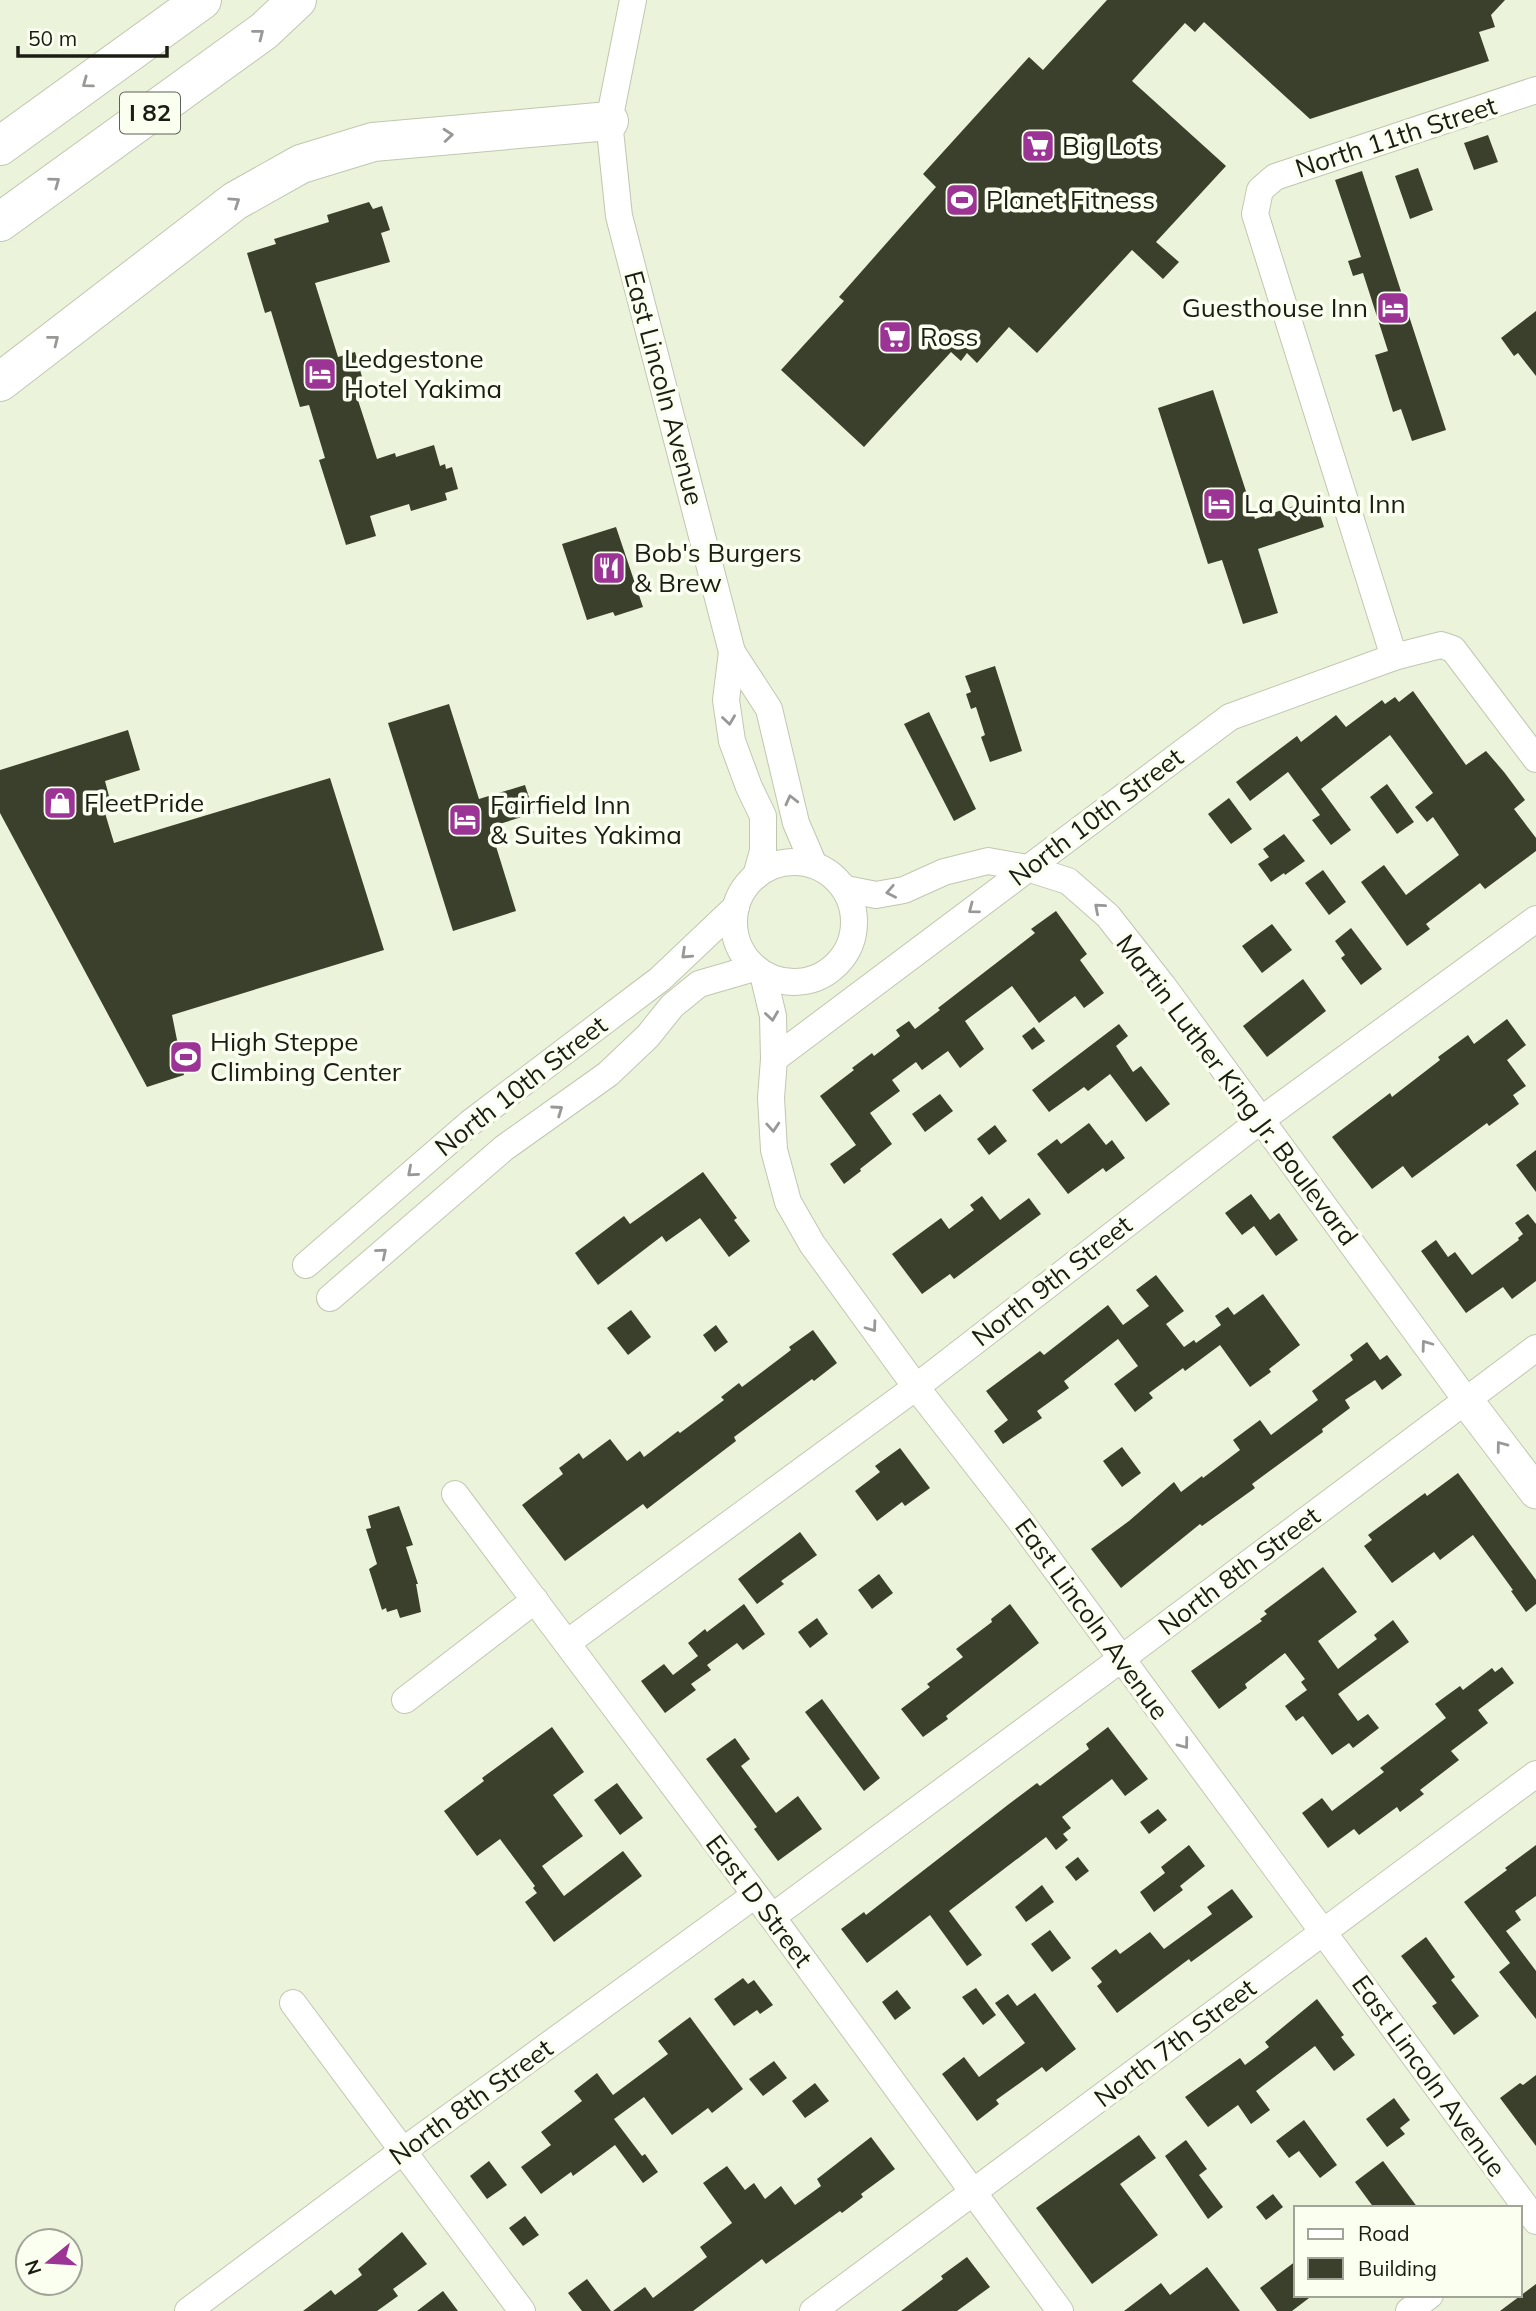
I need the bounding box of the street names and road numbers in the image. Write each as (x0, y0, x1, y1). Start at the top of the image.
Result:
street label: North 11th Street (1291, 88, 1501, 185)
road number: I 82 (120, 92, 180, 134)
street label: East Lincoln Avenue (617, 267, 712, 509)
street label: North 10th Street (1002, 740, 1189, 893)
street label: Martin Luther King Jr. Boulevard (1110, 928, 1365, 1252)
street label: North 10th Street (428, 1008, 613, 1163)
street label: North 9th Street (965, 1208, 1138, 1353)
street label: North 8th Street (1151, 1499, 1326, 1642)
street label: East Lincoln Avenue (1008, 1511, 1177, 1726)
street label: East D Street (699, 1828, 820, 1974)
street label: East Lincoln Avenue (1345, 1968, 1514, 2183)
street label: North 7th Street (1087, 1971, 1262, 2114)
street label: North 8th Street (382, 2031, 559, 2172)

